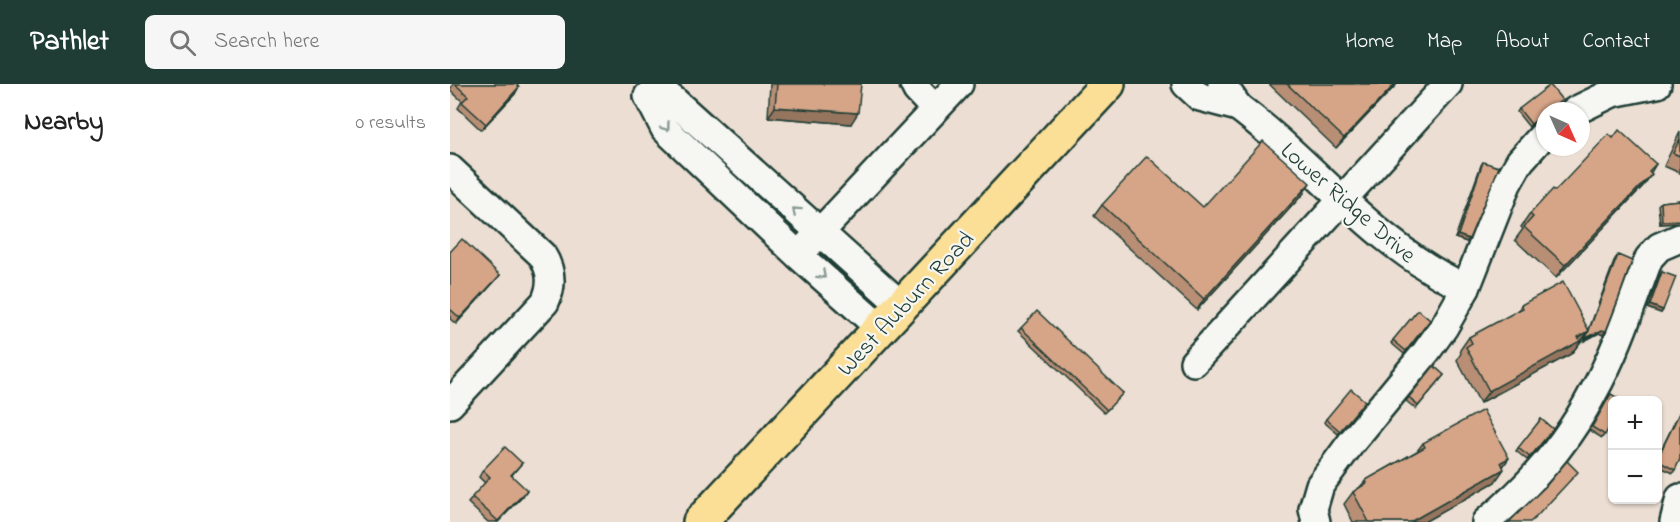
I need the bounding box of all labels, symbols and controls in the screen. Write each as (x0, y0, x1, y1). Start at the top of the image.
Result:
search box (145, 15, 565, 69)
text: Pathlet (30, 22, 109, 63)
icon: search (166, 26, 199, 59)
text: Search here (214, 26, 319, 58)
text: Home (1345, 27, 1394, 57)
text: Map (1427, 27, 1462, 57)
text: About (1495, 27, 1549, 57)
text: Contact (1582, 27, 1650, 57)
north arrow (1536, 102, 1590, 156)
text: Nearby (24, 104, 103, 142)
text: 0 results (355, 109, 426, 138)
one-way arrow (659, 120, 670, 131)
street label: Lower Ridge Drive (1272, 135, 1423, 273)
one-way arrow (792, 207, 803, 218)
street label: West Auburn Road (830, 224, 984, 385)
one-way arrow (815, 268, 826, 279)
map controls (1608, 396, 1662, 504)
button: + (1608, 396, 1662, 450)
button: − (1608, 450, 1662, 504)

